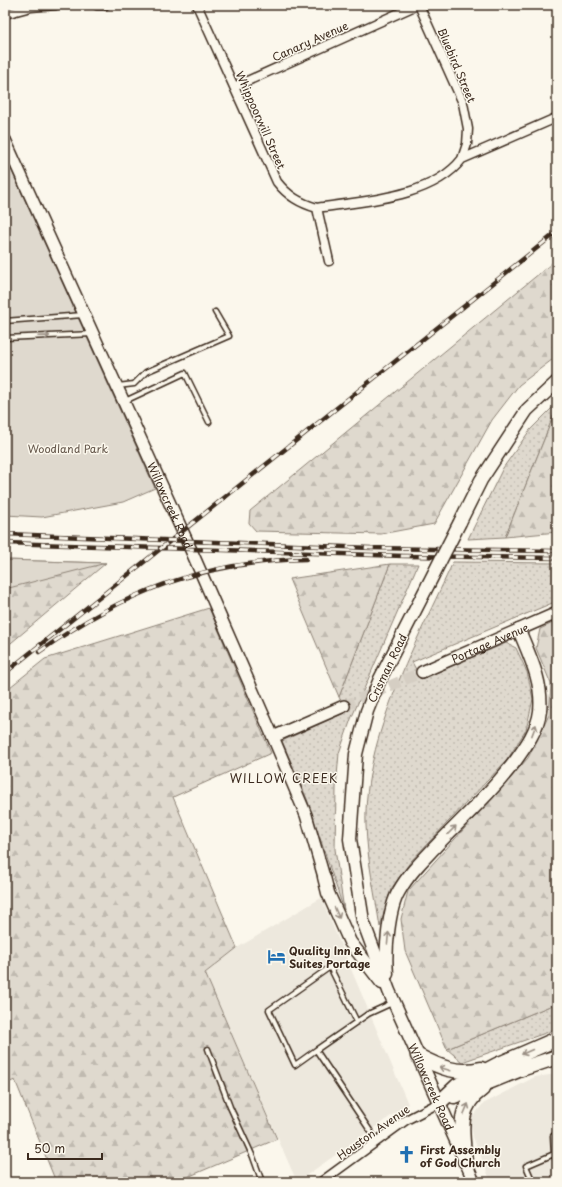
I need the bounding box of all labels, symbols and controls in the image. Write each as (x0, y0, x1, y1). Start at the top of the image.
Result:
street label: Canary Avenue (269, 17, 351, 65)
street label: Bluebird Street (434, 25, 481, 106)
street label: Whippoorwill Street (232, 68, 291, 172)
one-way arrow (37, 332, 50, 340)
park label: Woodland Park (28, 440, 109, 457)
street label: Willowcreek Road (144, 459, 198, 551)
street label: Portage Avenue (448, 618, 531, 667)
street label: Crisman Road (363, 631, 411, 705)
one-way arrow (530, 725, 538, 737)
district label: WILLOW CREEK (230, 769, 338, 787)
one-way arrow (447, 825, 457, 835)
one-way arrow (334, 907, 341, 919)
one-way arrow (384, 932, 391, 945)
place label: Quality Inn & Suites Portage (289, 942, 370, 972)
hotel icon: Quality Inn & Suites Portage (266, 946, 286, 966)
street label: Willowcreek Road (405, 1040, 459, 1133)
one-way arrow (521, 1048, 533, 1056)
one-way arrow (439, 1064, 452, 1072)
street label: Houston Avenue (333, 1101, 413, 1163)
one-way arrow (463, 1103, 470, 1115)
scale bar (28, 1135, 102, 1161)
text: 50 m (34, 1139, 65, 1157)
place label: First Assembly of God Church (420, 1141, 501, 1171)
church icon: First Assembly of God Church (397, 1145, 417, 1165)

